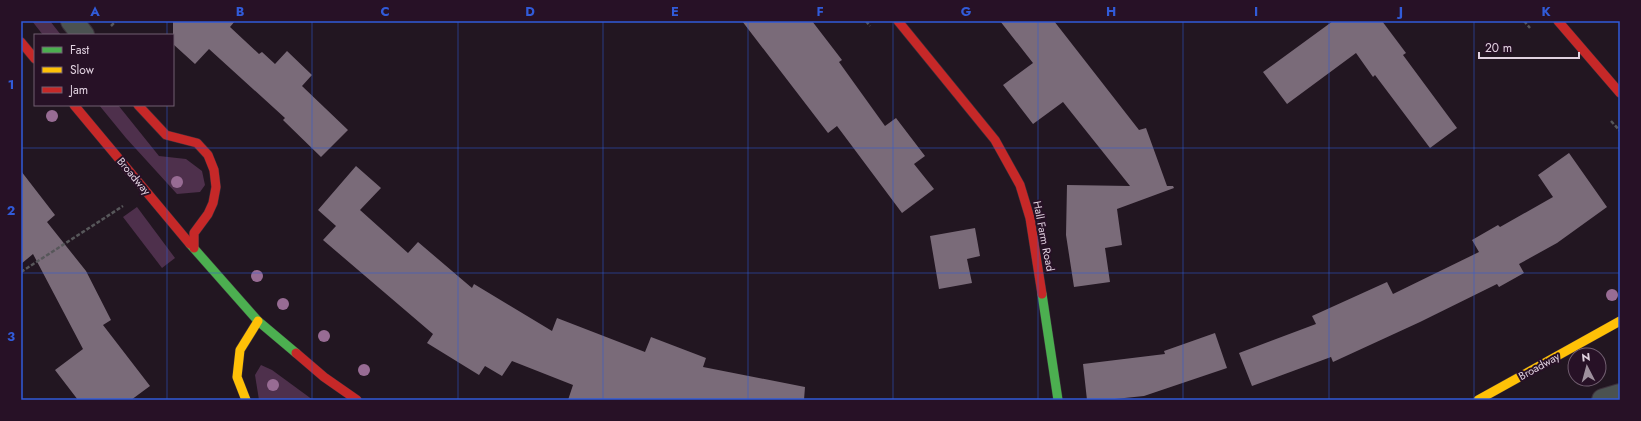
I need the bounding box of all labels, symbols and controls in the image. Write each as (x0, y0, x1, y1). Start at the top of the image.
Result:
text: A (89, 2, 100, 21)
text: B (236, 2, 245, 21)
text: C (380, 2, 390, 21)
text: D (525, 2, 535, 21)
text: E (671, 2, 679, 21)
text: F (816, 2, 824, 21)
text: G (961, 2, 972, 21)
text: H (1106, 2, 1116, 21)
text: I (1254, 2, 1258, 21)
text: J (1396, 2, 1403, 21)
text: K (1541, 2, 1551, 21)
legend (34, 34, 174, 106)
scale bar (1479, 34, 1579, 60)
text: 20 m (1485, 39, 1512, 57)
text: Fast (70, 41, 89, 59)
text: Slow (70, 61, 95, 79)
text: 1 (8, 75, 14, 94)
text: Jam (68, 81, 88, 99)
street label: Broadway (113, 154, 155, 198)
street label: Hall Farm Road (1029, 199, 1059, 273)
text: 2 (7, 201, 15, 220)
text: 3 (7, 327, 15, 346)
north arrow (1567, 347, 1607, 387)
street label: Broadway (1515, 348, 1563, 384)
text: N (1581, 349, 1591, 365)

